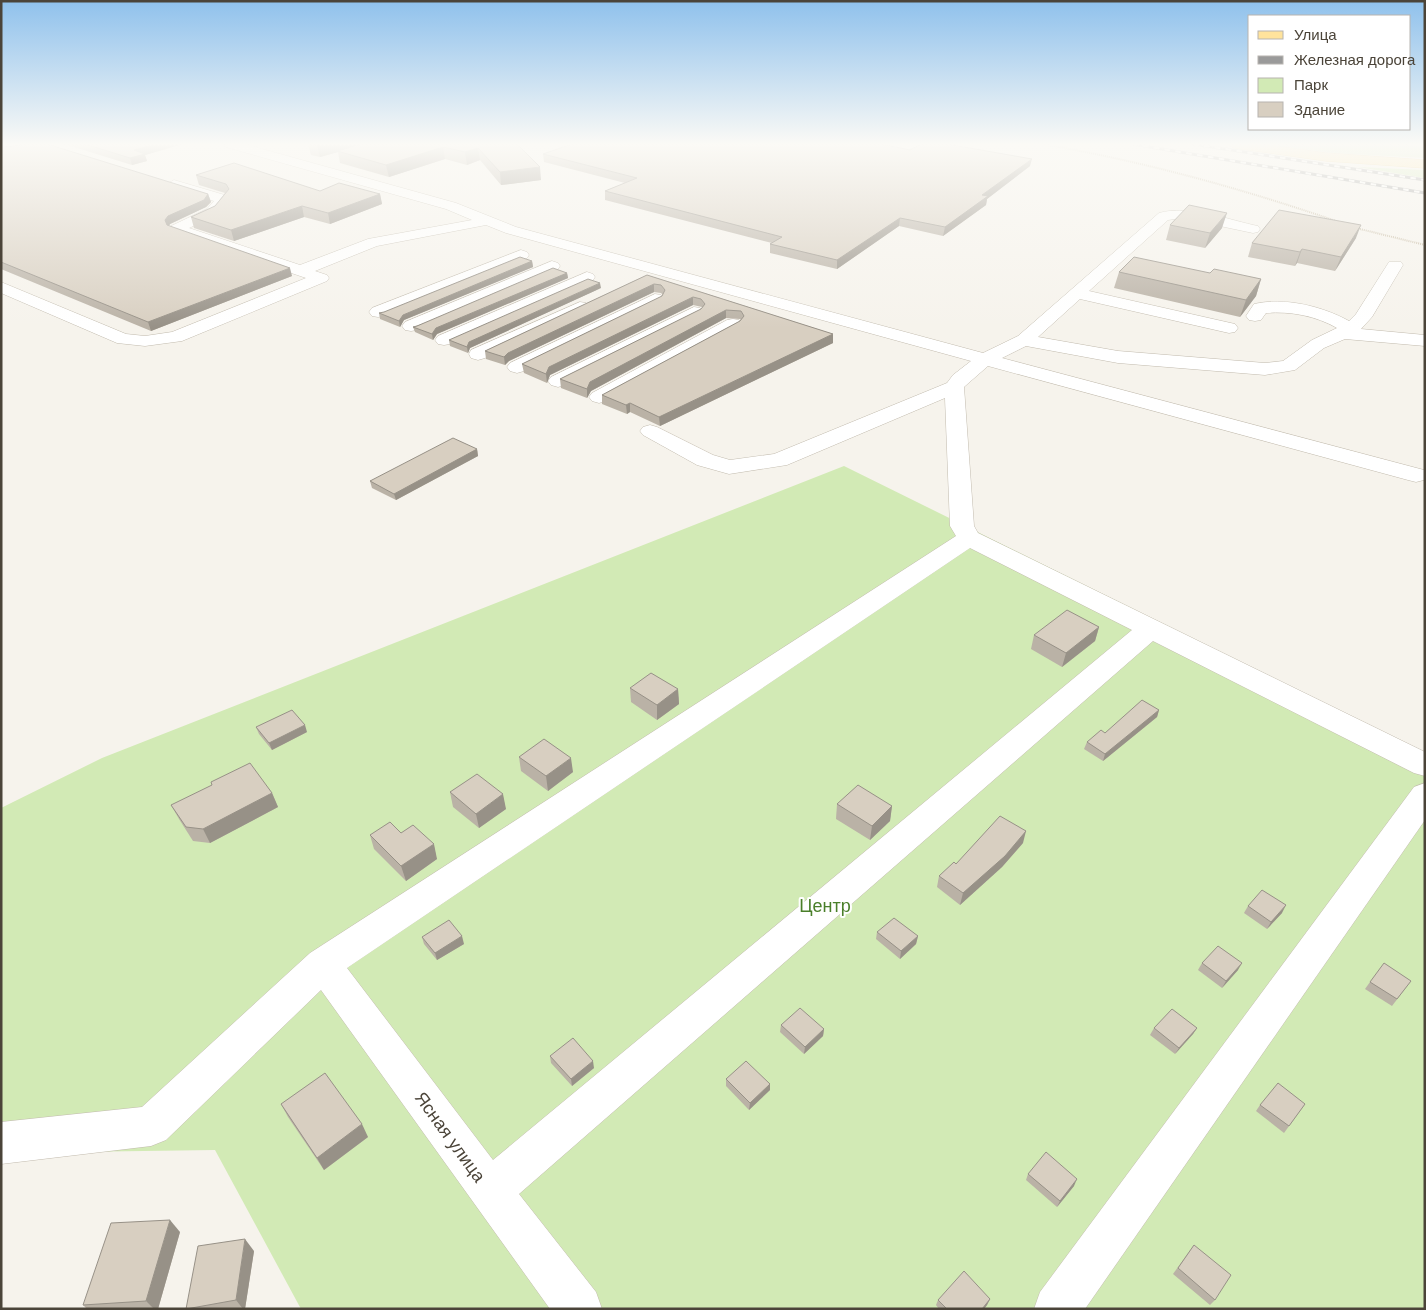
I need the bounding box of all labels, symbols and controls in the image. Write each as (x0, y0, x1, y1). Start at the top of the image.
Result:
legend (1248, 15, 1411, 130)
text: Улица (1294, 26, 1337, 43)
text: Железная дорога (1294, 51, 1416, 68)
text: Парк (1294, 76, 1328, 93)
text: Здание (1294, 101, 1345, 118)
park label: Центр (799, 896, 851, 916)
street label: Ясная улица (411, 1088, 490, 1187)

